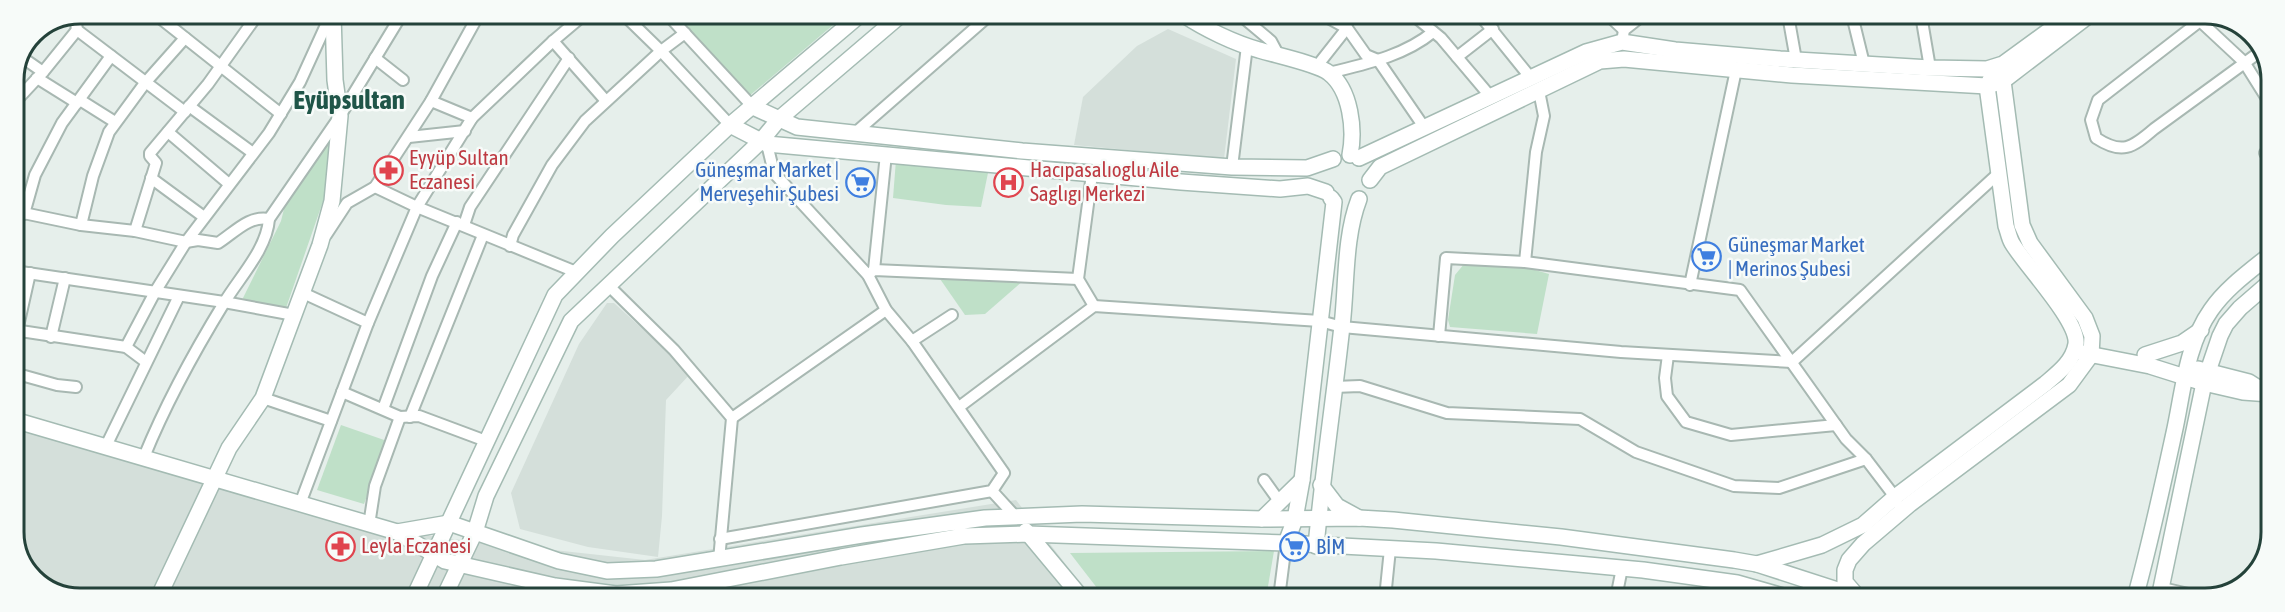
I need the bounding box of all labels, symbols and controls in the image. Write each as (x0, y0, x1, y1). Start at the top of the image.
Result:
district label: Eyüpsultan (293, 84, 405, 115)
place label: Eyyüp Sultan Eczanesi (409, 145, 509, 193)
pharmacy icon: Eyyüp Sultan Eczanesi (372, 154, 404, 186)
place label: Güneşmar Market | Merveşehir Şubesi (695, 157, 839, 205)
place label: Hacıpasalıoglu Aile Saglıgı Merkezi (1030, 157, 1179, 205)
supermarket icon: Güneşmar Market | Merveşehir Şubesi (844, 166, 876, 198)
hospital icon: Hacıpasalıoglu Aile Saglıgı Merkezi (993, 166, 1025, 198)
place label: Güneşmar Market | Merinos Şubesi (1728, 232, 1865, 280)
supermarket icon: Güneşmar Market | Merinos Şubesi (1691, 241, 1723, 273)
pharmacy icon: Leyla Eczanesi (324, 530, 356, 562)
supermarket icon: BİM (1279, 531, 1311, 563)
place label: Leyla Eczanesi (361, 533, 471, 557)
place label: BİM (1316, 534, 1345, 558)

